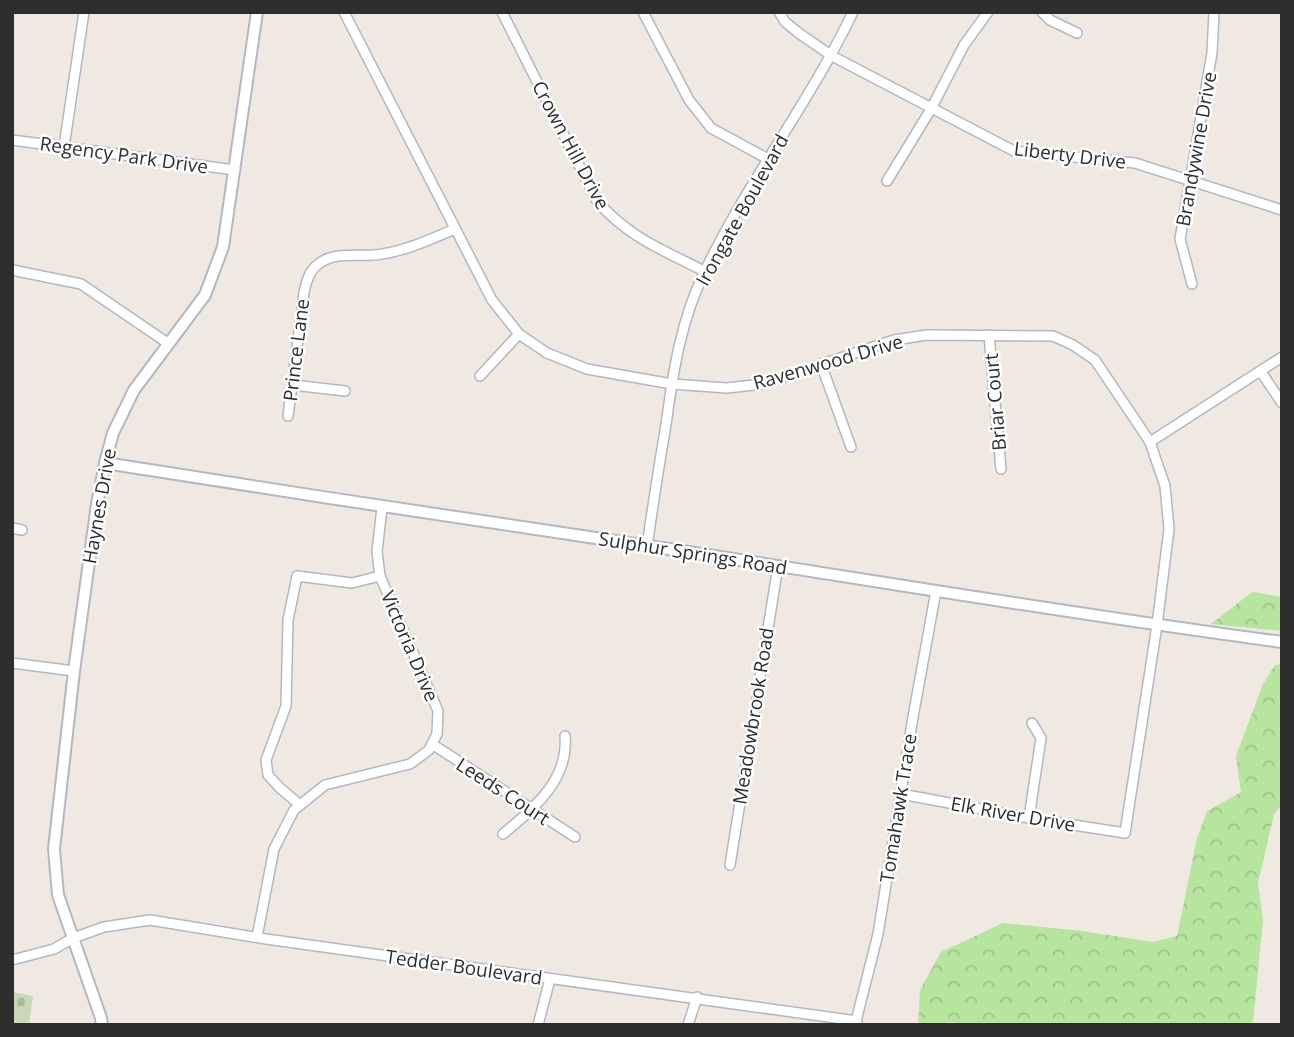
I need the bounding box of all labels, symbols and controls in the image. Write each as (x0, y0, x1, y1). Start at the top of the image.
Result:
street label: Brandywine Drive (1170, 70, 1222, 228)
street label: Crown Hill Drive (526, 76, 616, 214)
street label: Irongate Boulevard (690, 129, 794, 291)
street label: Regency Park Drive (38, 130, 210, 180)
street label: Liberty Drive (1013, 135, 1127, 175)
street label: Prince Lane (277, 297, 315, 403)
street label: Ravenwood Drive (750, 328, 906, 396)
street label: Briar Court (978, 352, 1012, 452)
street label: Haynes Drive (76, 446, 122, 566)
street label: Sulphur Springs Road (597, 525, 789, 581)
street label: Victoria Drive (375, 587, 445, 705)
street label: Meadowbrook Road (726, 626, 780, 806)
street label: Tomahawk Trace (873, 732, 923, 884)
street label: Leeds Court (451, 751, 555, 831)
street label: Elk River Drive (949, 790, 1077, 838)
street label: Tedder Boulevard (384, 943, 544, 991)

